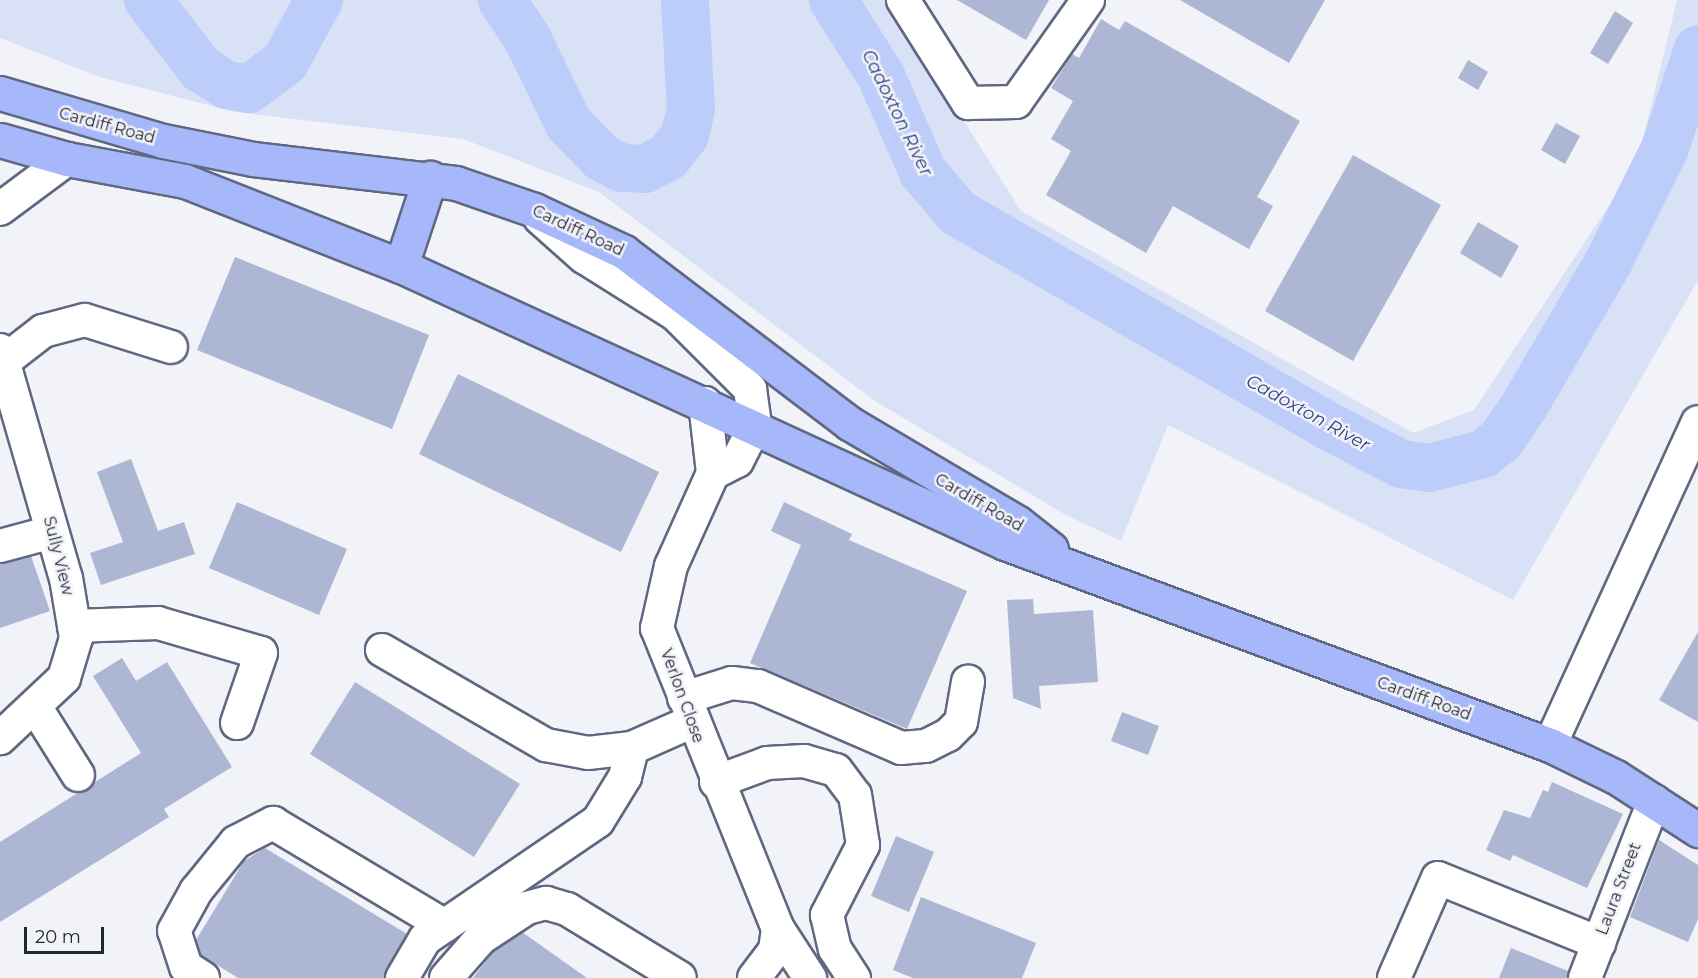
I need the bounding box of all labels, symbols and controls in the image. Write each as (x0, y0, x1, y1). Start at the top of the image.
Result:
water label: Cadoxton River (857, 46, 937, 180)
street label: Cardiff Road (57, 104, 157, 148)
street label: Cardiff Road (529, 201, 627, 261)
water label: Cadoxton River (1242, 370, 1374, 456)
street label: Cardiff Road (931, 470, 1027, 536)
street label: Sully View (39, 515, 77, 597)
street label: Verlon Close (656, 646, 708, 746)
street label: Cardiff Road (1374, 673, 1474, 725)
street label: Laura Street (1593, 840, 1645, 938)
scale bar (27, 915, 106, 953)
text: 20 m (35, 926, 81, 948)

